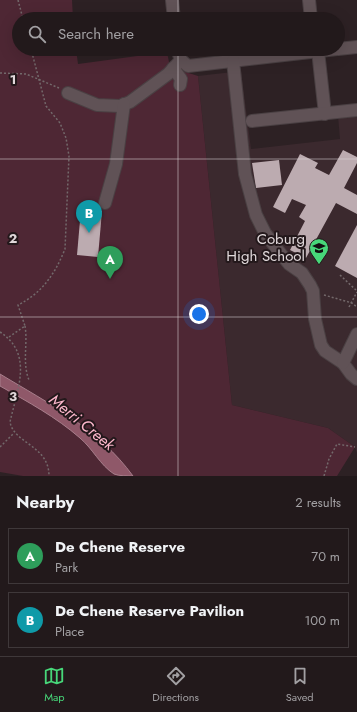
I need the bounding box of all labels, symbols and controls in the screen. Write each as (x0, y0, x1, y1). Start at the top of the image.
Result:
search box (12, 12, 345, 56)
icon: search (26, 23, 48, 45)
text: Search here (58, 23, 134, 45)
text: 1 (10, 70, 16, 89)
pin: B (76, 200, 102, 233)
place label: Coburg High School (226, 228, 305, 267)
text: 2 (9, 229, 17, 248)
school or university icon: Coburg High School (308, 237, 330, 265)
pin: A (97, 246, 123, 279)
your location (189, 304, 209, 324)
text: 3 (9, 387, 17, 406)
water label: Merri Creek (44, 388, 121, 456)
text: Nearby (16, 490, 74, 514)
text: 2 results (295, 493, 341, 512)
text: De Chene Reserve (55, 536, 185, 558)
text: A (25, 547, 35, 566)
text: 70 m (311, 547, 340, 566)
text: Park (55, 558, 78, 577)
text: De Chene Reserve Pavilion (55, 600, 244, 622)
text: B (26, 611, 34, 630)
text: 100 m (305, 611, 340, 630)
text: Place (55, 622, 84, 641)
tab: Map (43, 665, 65, 705)
tab: Directions (152, 665, 199, 705)
tab: Saved (286, 665, 314, 705)

